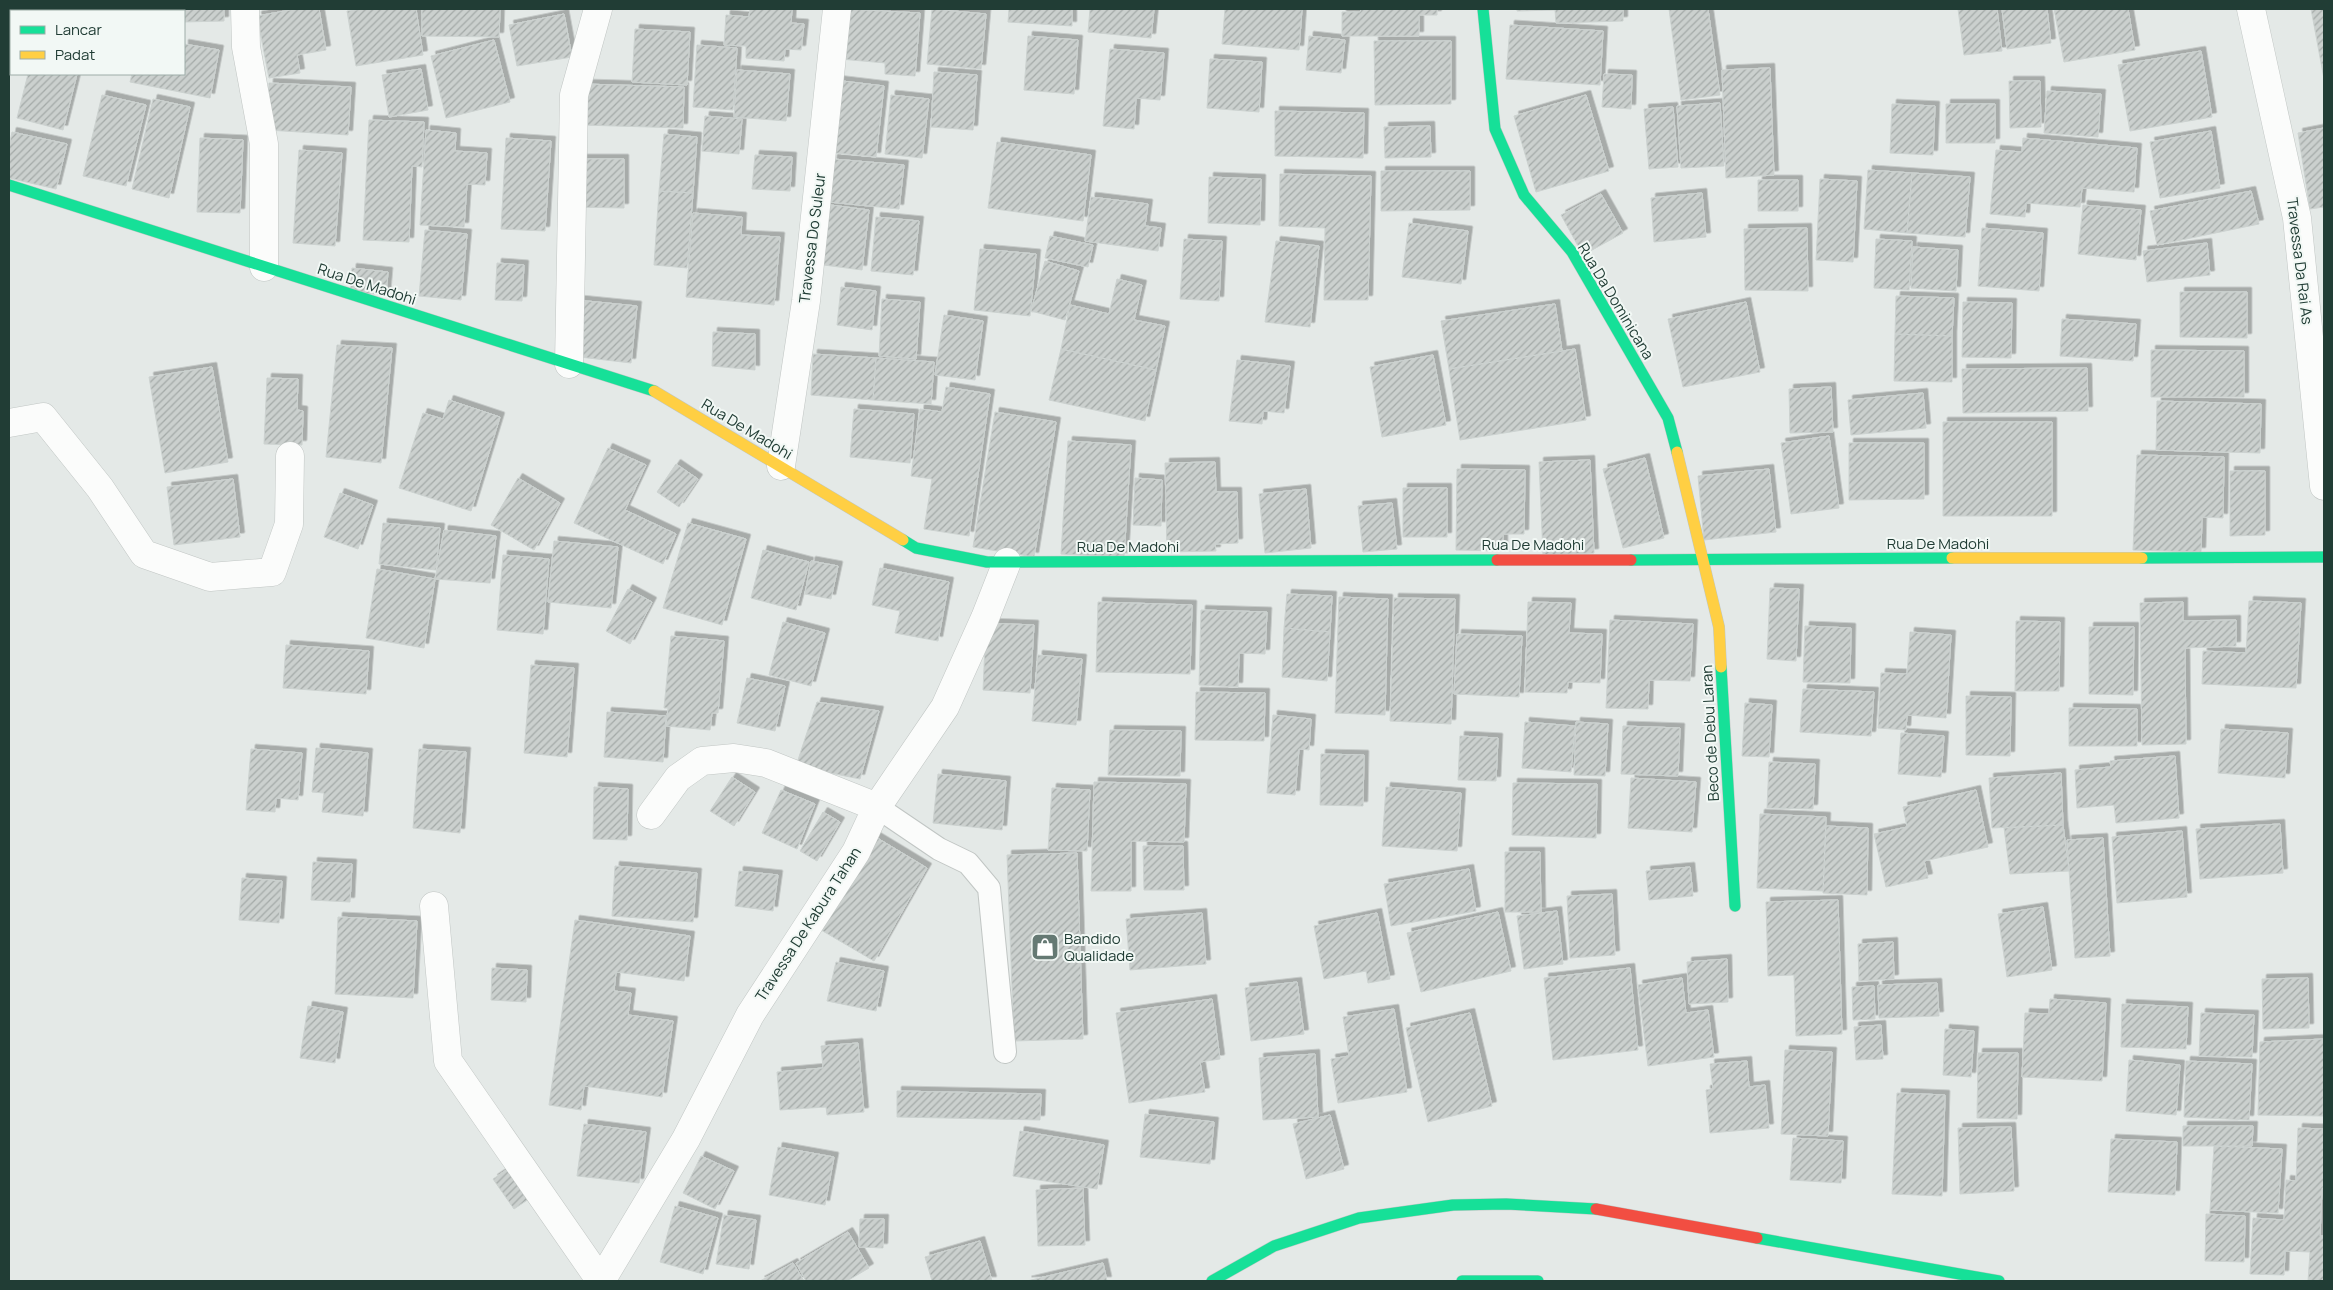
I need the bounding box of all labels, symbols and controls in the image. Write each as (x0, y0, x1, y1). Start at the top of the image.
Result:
legend (10, 10, 185, 75)
text: Lancar (55, 19, 102, 40)
text: Padat (55, 44, 95, 65)
street label: Travessa Do Suleur (794, 171, 830, 304)
street label: Travessa Da Rai As (2282, 196, 2318, 326)
street label: Rua Da Dominicana (1573, 239, 1659, 363)
street label: Rua De Madohi (315, 258, 419, 310)
street label: Rua De Madohi (698, 394, 796, 464)
street label: Rua De Madohi (1887, 533, 1989, 554)
street label: Rua De Madohi (1482, 534, 1584, 555)
street label: Rua De Madohi (1077, 536, 1179, 557)
street label: Beco de Debu Laran (1696, 664, 1724, 802)
street label: Travessa De Kabura Tahan (750, 843, 866, 1005)
place label: Bandido Qualidade (1064, 928, 1134, 966)
shop icon: Bandido Qualidade (1030, 932, 1060, 962)

